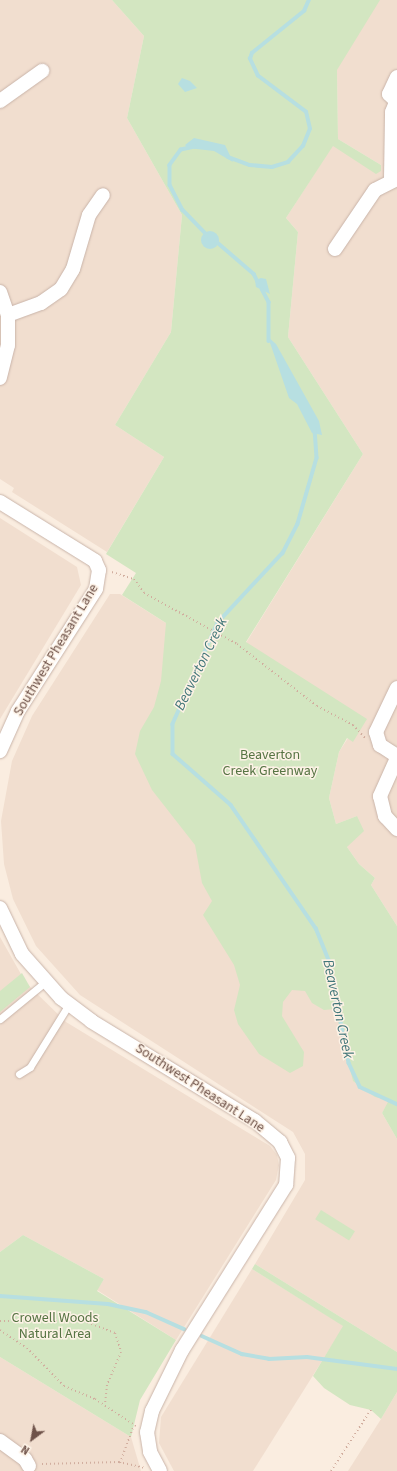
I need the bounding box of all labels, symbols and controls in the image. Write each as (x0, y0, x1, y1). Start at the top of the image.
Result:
street label: Southwest Pheasant Lane (10, 581, 102, 719)
water label: Beaverton Creek (171, 615, 231, 713)
park label: Beaverton Creek Greenway (223, 747, 317, 780)
water label: Beaverton Creek (319, 958, 357, 1060)
street label: Southwest Pheasant Lane (132, 1040, 268, 1136)
park label: Crowell Woods Natural Area (12, 1310, 98, 1342)
north arrow (12, 1419, 52, 1459)
text: N (18, 1441, 32, 1458)

